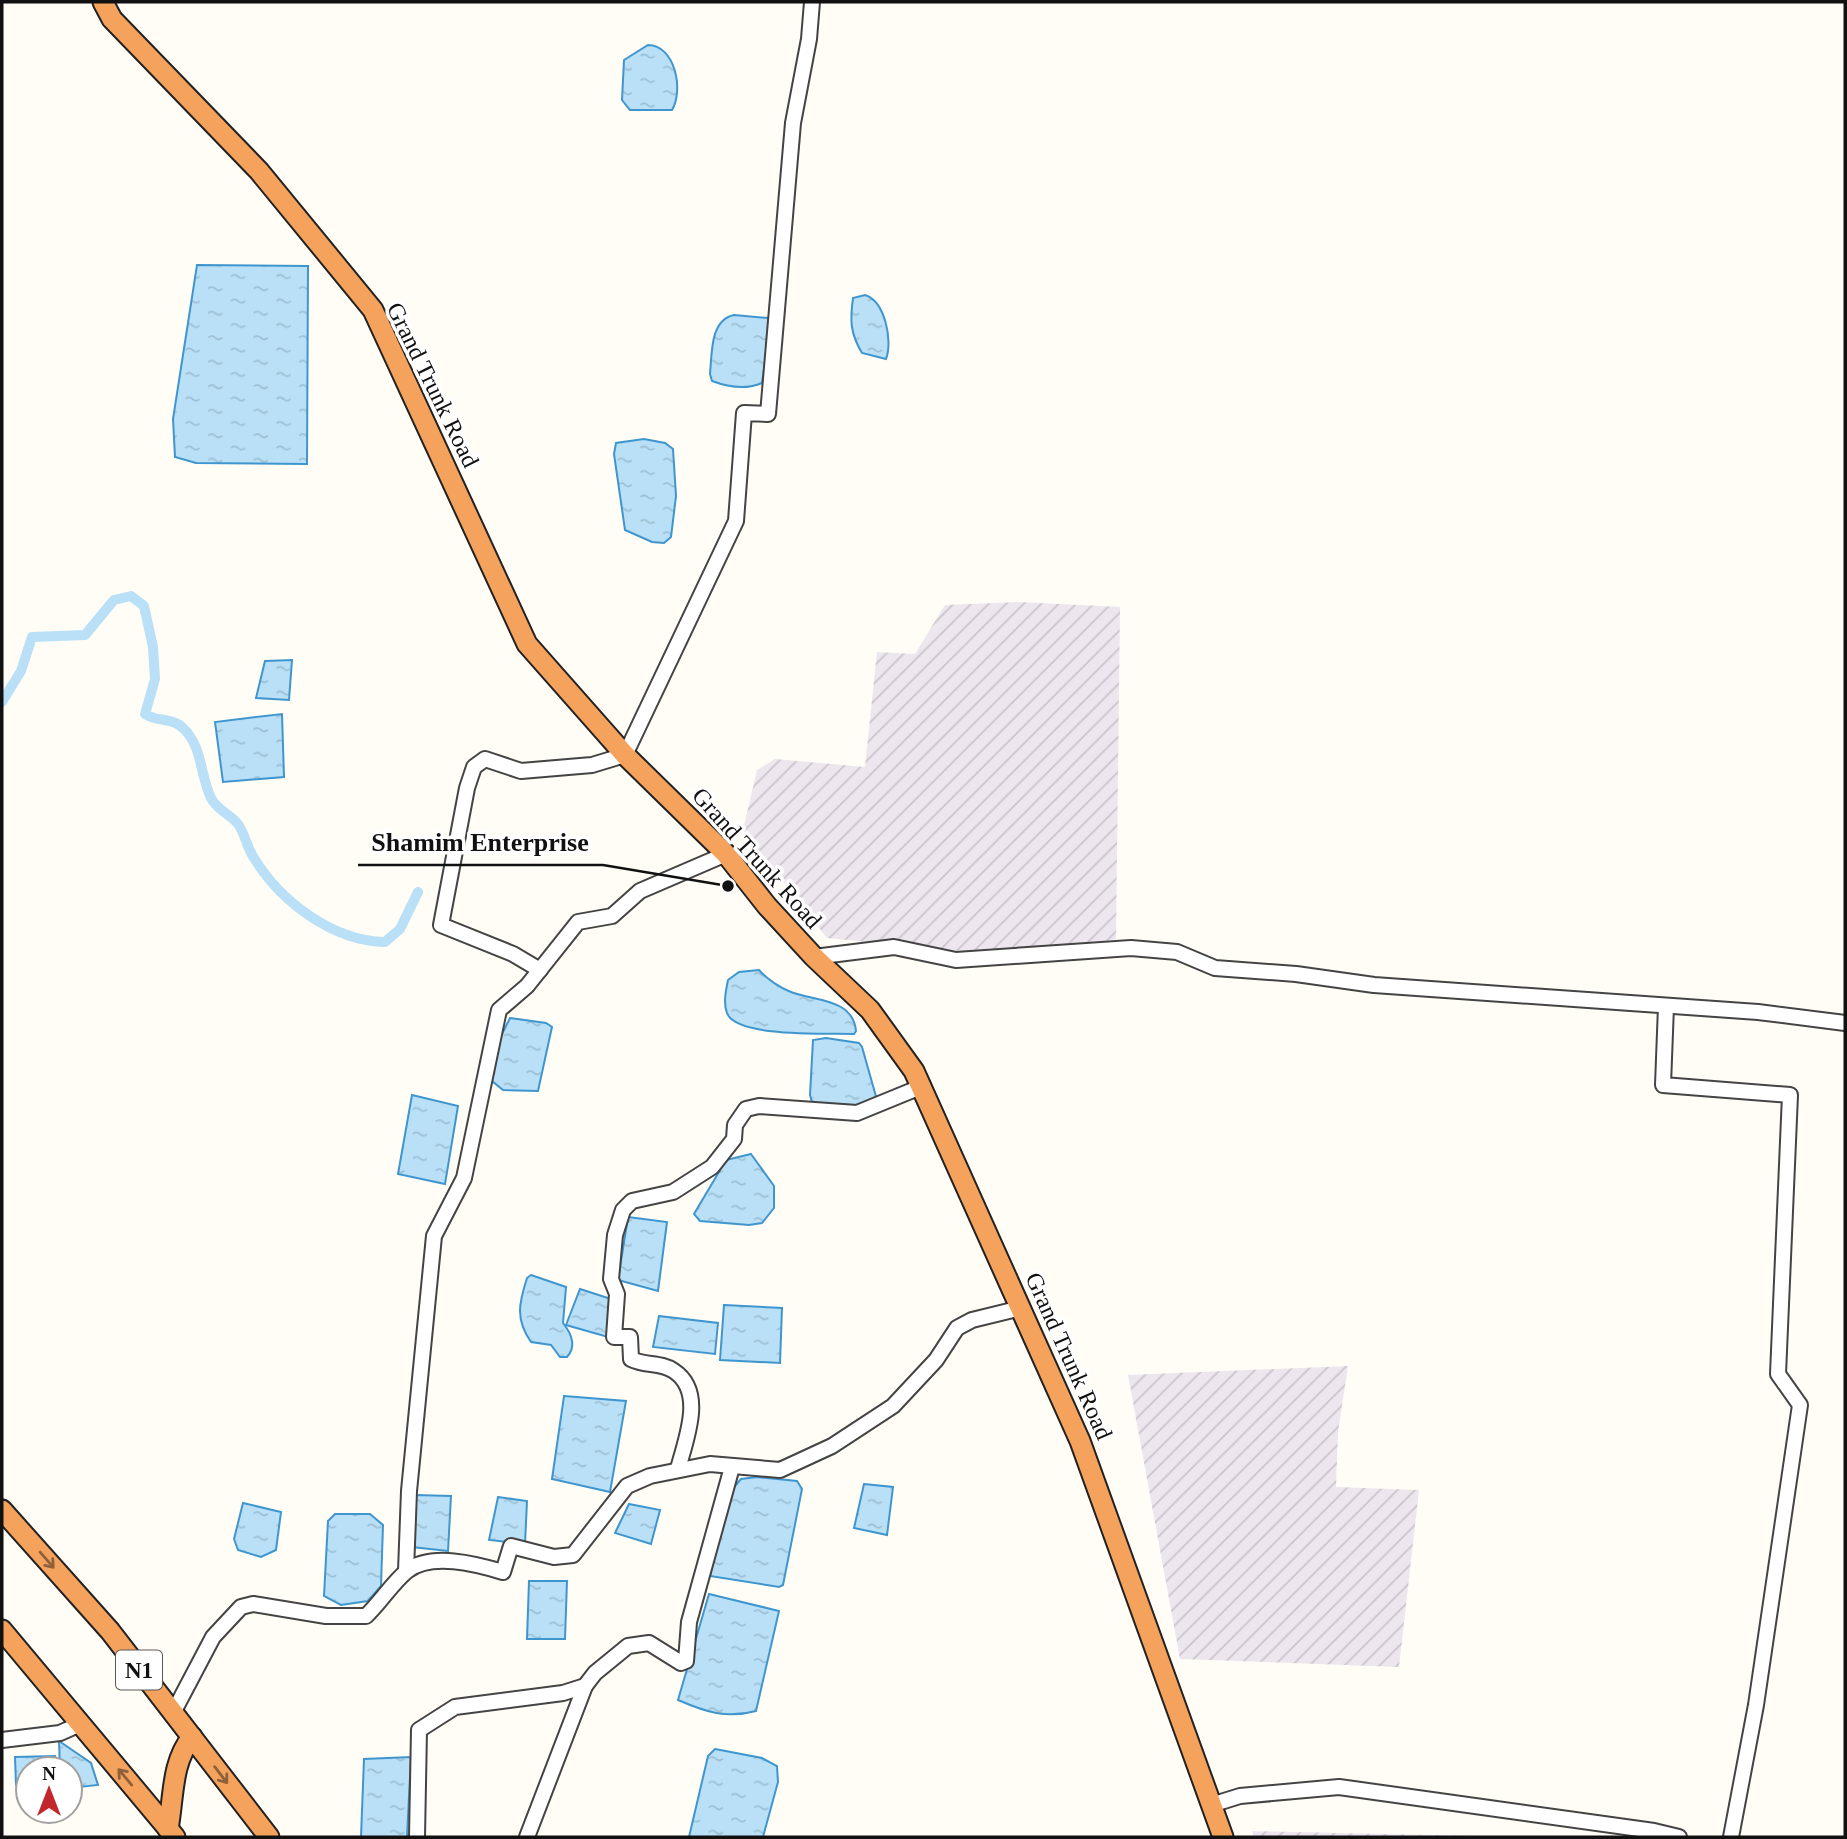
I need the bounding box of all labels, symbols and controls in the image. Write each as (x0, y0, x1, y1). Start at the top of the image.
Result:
street label: Grand Trunk Road (382, 298, 484, 472)
street label: Grand Trunk Road (687, 782, 827, 934)
callout: Shamim Enterprise (358, 818, 603, 865)
text: Shamim Enterprise (371, 828, 589, 857)
street label: Grand Trunk Road (1021, 1268, 1117, 1444)
one-way arrow (39, 1551, 55, 1569)
road number: N1 (116, 1651, 162, 1690)
north arrow (14, 1755, 84, 1825)
text: N (42, 1763, 56, 1784)
one-way arrow (214, 1766, 229, 1784)
one-way arrow (117, 1769, 132, 1787)

